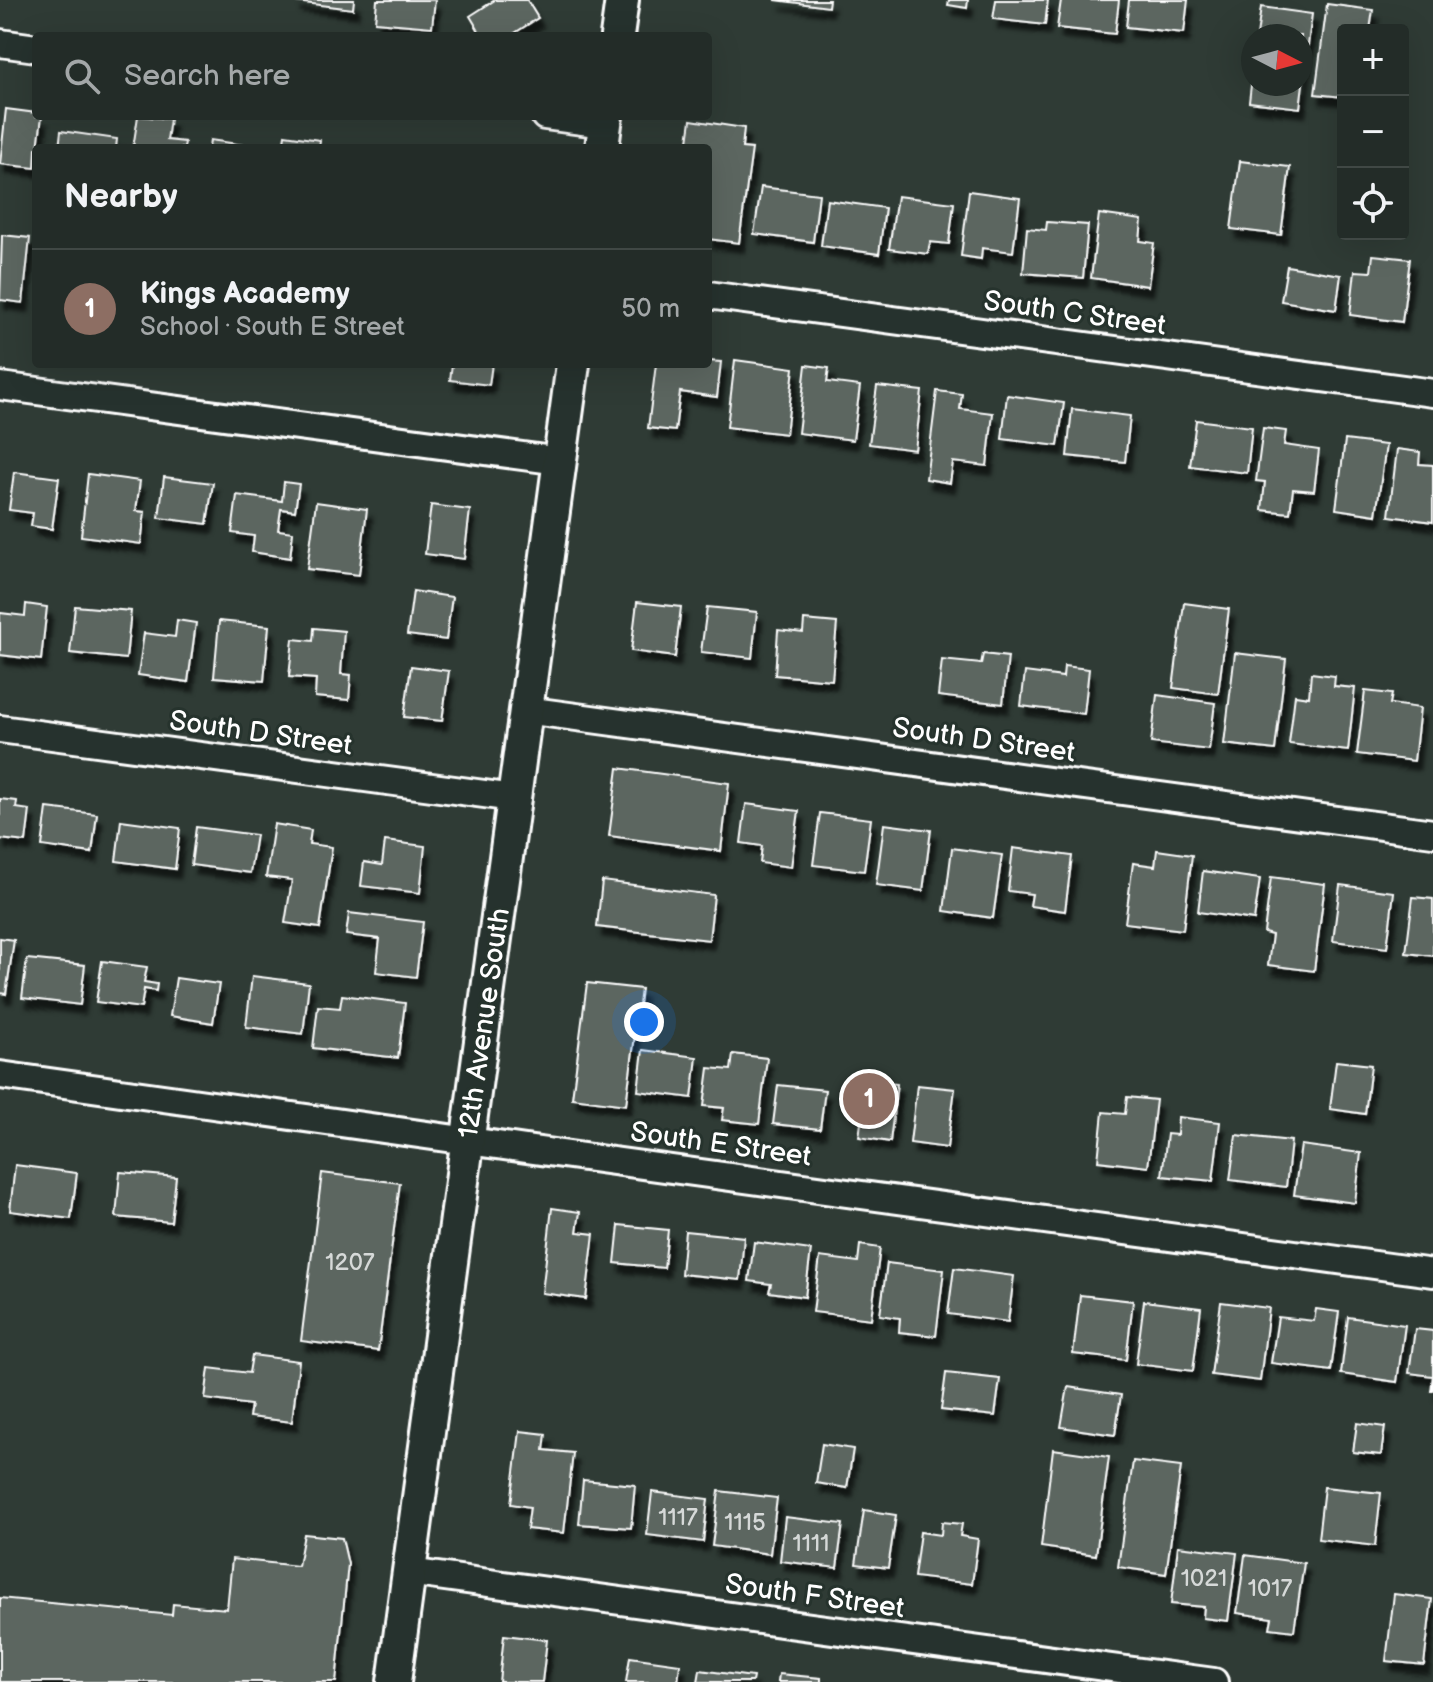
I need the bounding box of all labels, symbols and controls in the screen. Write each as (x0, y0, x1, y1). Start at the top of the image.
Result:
north arrow (1241, 24, 1313, 96)
map controls (1337, 24, 1409, 240)
button: + (1337, 24, 1409, 96)
search box (32, 32, 712, 120)
icon: search (60, 54, 104, 98)
text: Search here (124, 58, 290, 94)
button: − (1337, 96, 1409, 168)
button: locate (1337, 168, 1409, 240)
text: Nearby (64, 176, 178, 217)
text: Kings Academy (140, 276, 350, 312)
street label: South C Street (982, 284, 1168, 343)
text: 1 (85, 294, 95, 325)
text: 50 m (621, 294, 680, 325)
text: School · South E Street (140, 312, 405, 343)
street label: South D Street (167, 704, 355, 763)
street label: South D Street (890, 711, 1078, 770)
street label: 12th Avenue South (452, 906, 517, 1140)
your location (624, 1002, 664, 1042)
pin: 1 (843, 1069, 895, 1129)
street label: South E Street (628, 1115, 814, 1174)
house number: 1207 (325, 1248, 375, 1277)
house number: 1117 (658, 1503, 698, 1532)
house number: 1115 (724, 1508, 766, 1537)
house number: 1111 (792, 1529, 830, 1558)
house number: 1021 (1181, 1564, 1227, 1593)
street label: South F Street (723, 1568, 907, 1625)
house number: 1017 (1248, 1574, 1292, 1603)

